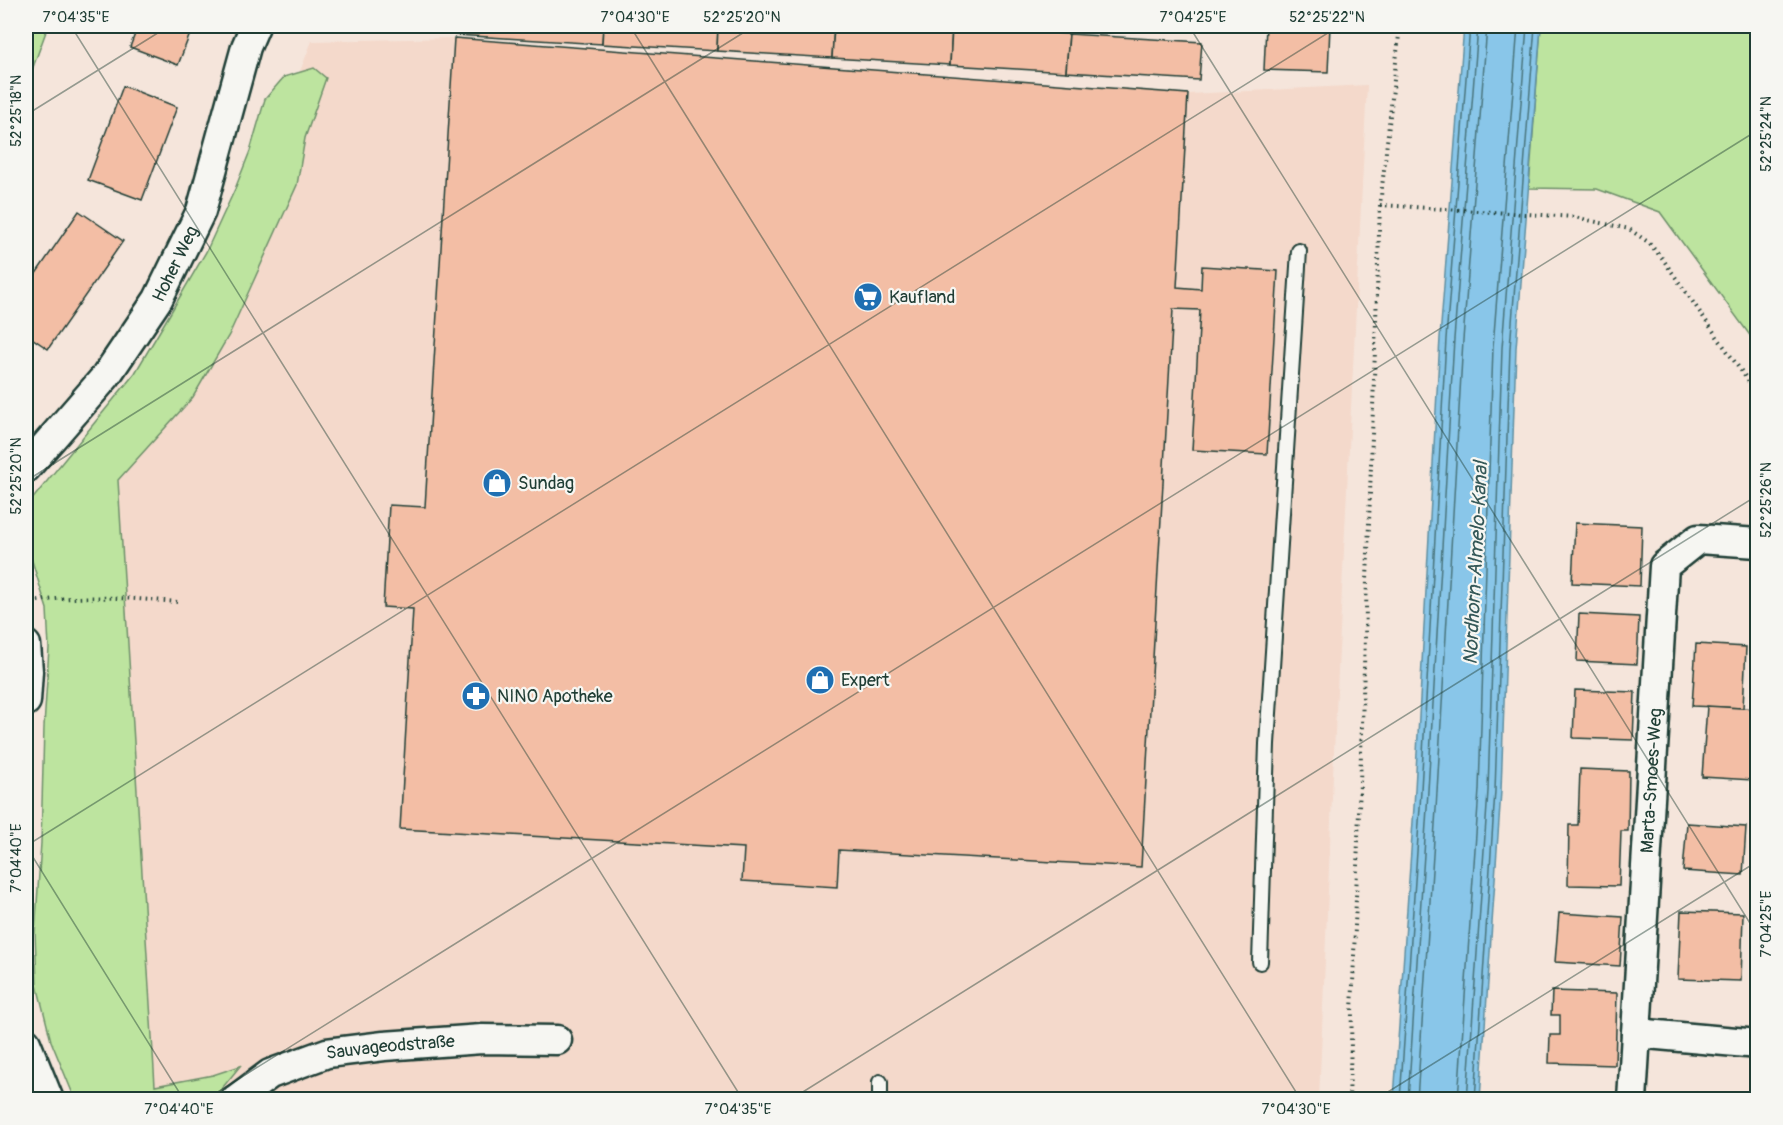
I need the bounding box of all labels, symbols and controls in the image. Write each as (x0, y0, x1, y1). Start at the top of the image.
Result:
text: 7°04'35"E (43, 8, 110, 27)
text: 7°04'30"E (601, 8, 670, 27)
text: 52°25'20"N (703, 8, 781, 27)
text: 7°04'25"E (1160, 8, 1227, 27)
text: 52°25'22"N (1289, 8, 1365, 27)
text: 52°25'18"N (7, 75, 26, 147)
text: 52°25'24"N (1757, 96, 1776, 172)
street label: Hoher Weg (147, 222, 204, 306)
supermarket icon: Kaufland (852, 281, 884, 313)
place label: Kaufland (889, 286, 955, 309)
text: 52°25'20"N (7, 437, 26, 515)
water label: Nordhorn-Almelo-Kanal (1458, 459, 1493, 665)
text: 52°25'26"N (1757, 462, 1776, 538)
shop icon: Sundag (481, 467, 513, 499)
place label: Sundag (518, 472, 574, 495)
shop icon: Expert (804, 664, 836, 696)
place label: Expert (841, 669, 890, 692)
pharmacy icon: NINO Apotheke (460, 680, 492, 712)
place label: NINO Apotheke (497, 685, 613, 708)
street label: Marta-Smoes-Weg (1636, 707, 1667, 854)
text: 7°04'40"E (7, 823, 26, 893)
text: 7°04'25"E (1757, 890, 1776, 957)
street label: Sauvageodstraße (325, 1030, 456, 1065)
text: 7°04'40"E (144, 1100, 214, 1119)
text: 7°04'35"E (705, 1100, 772, 1119)
text: 7°04'30"E (1262, 1100, 1331, 1119)

